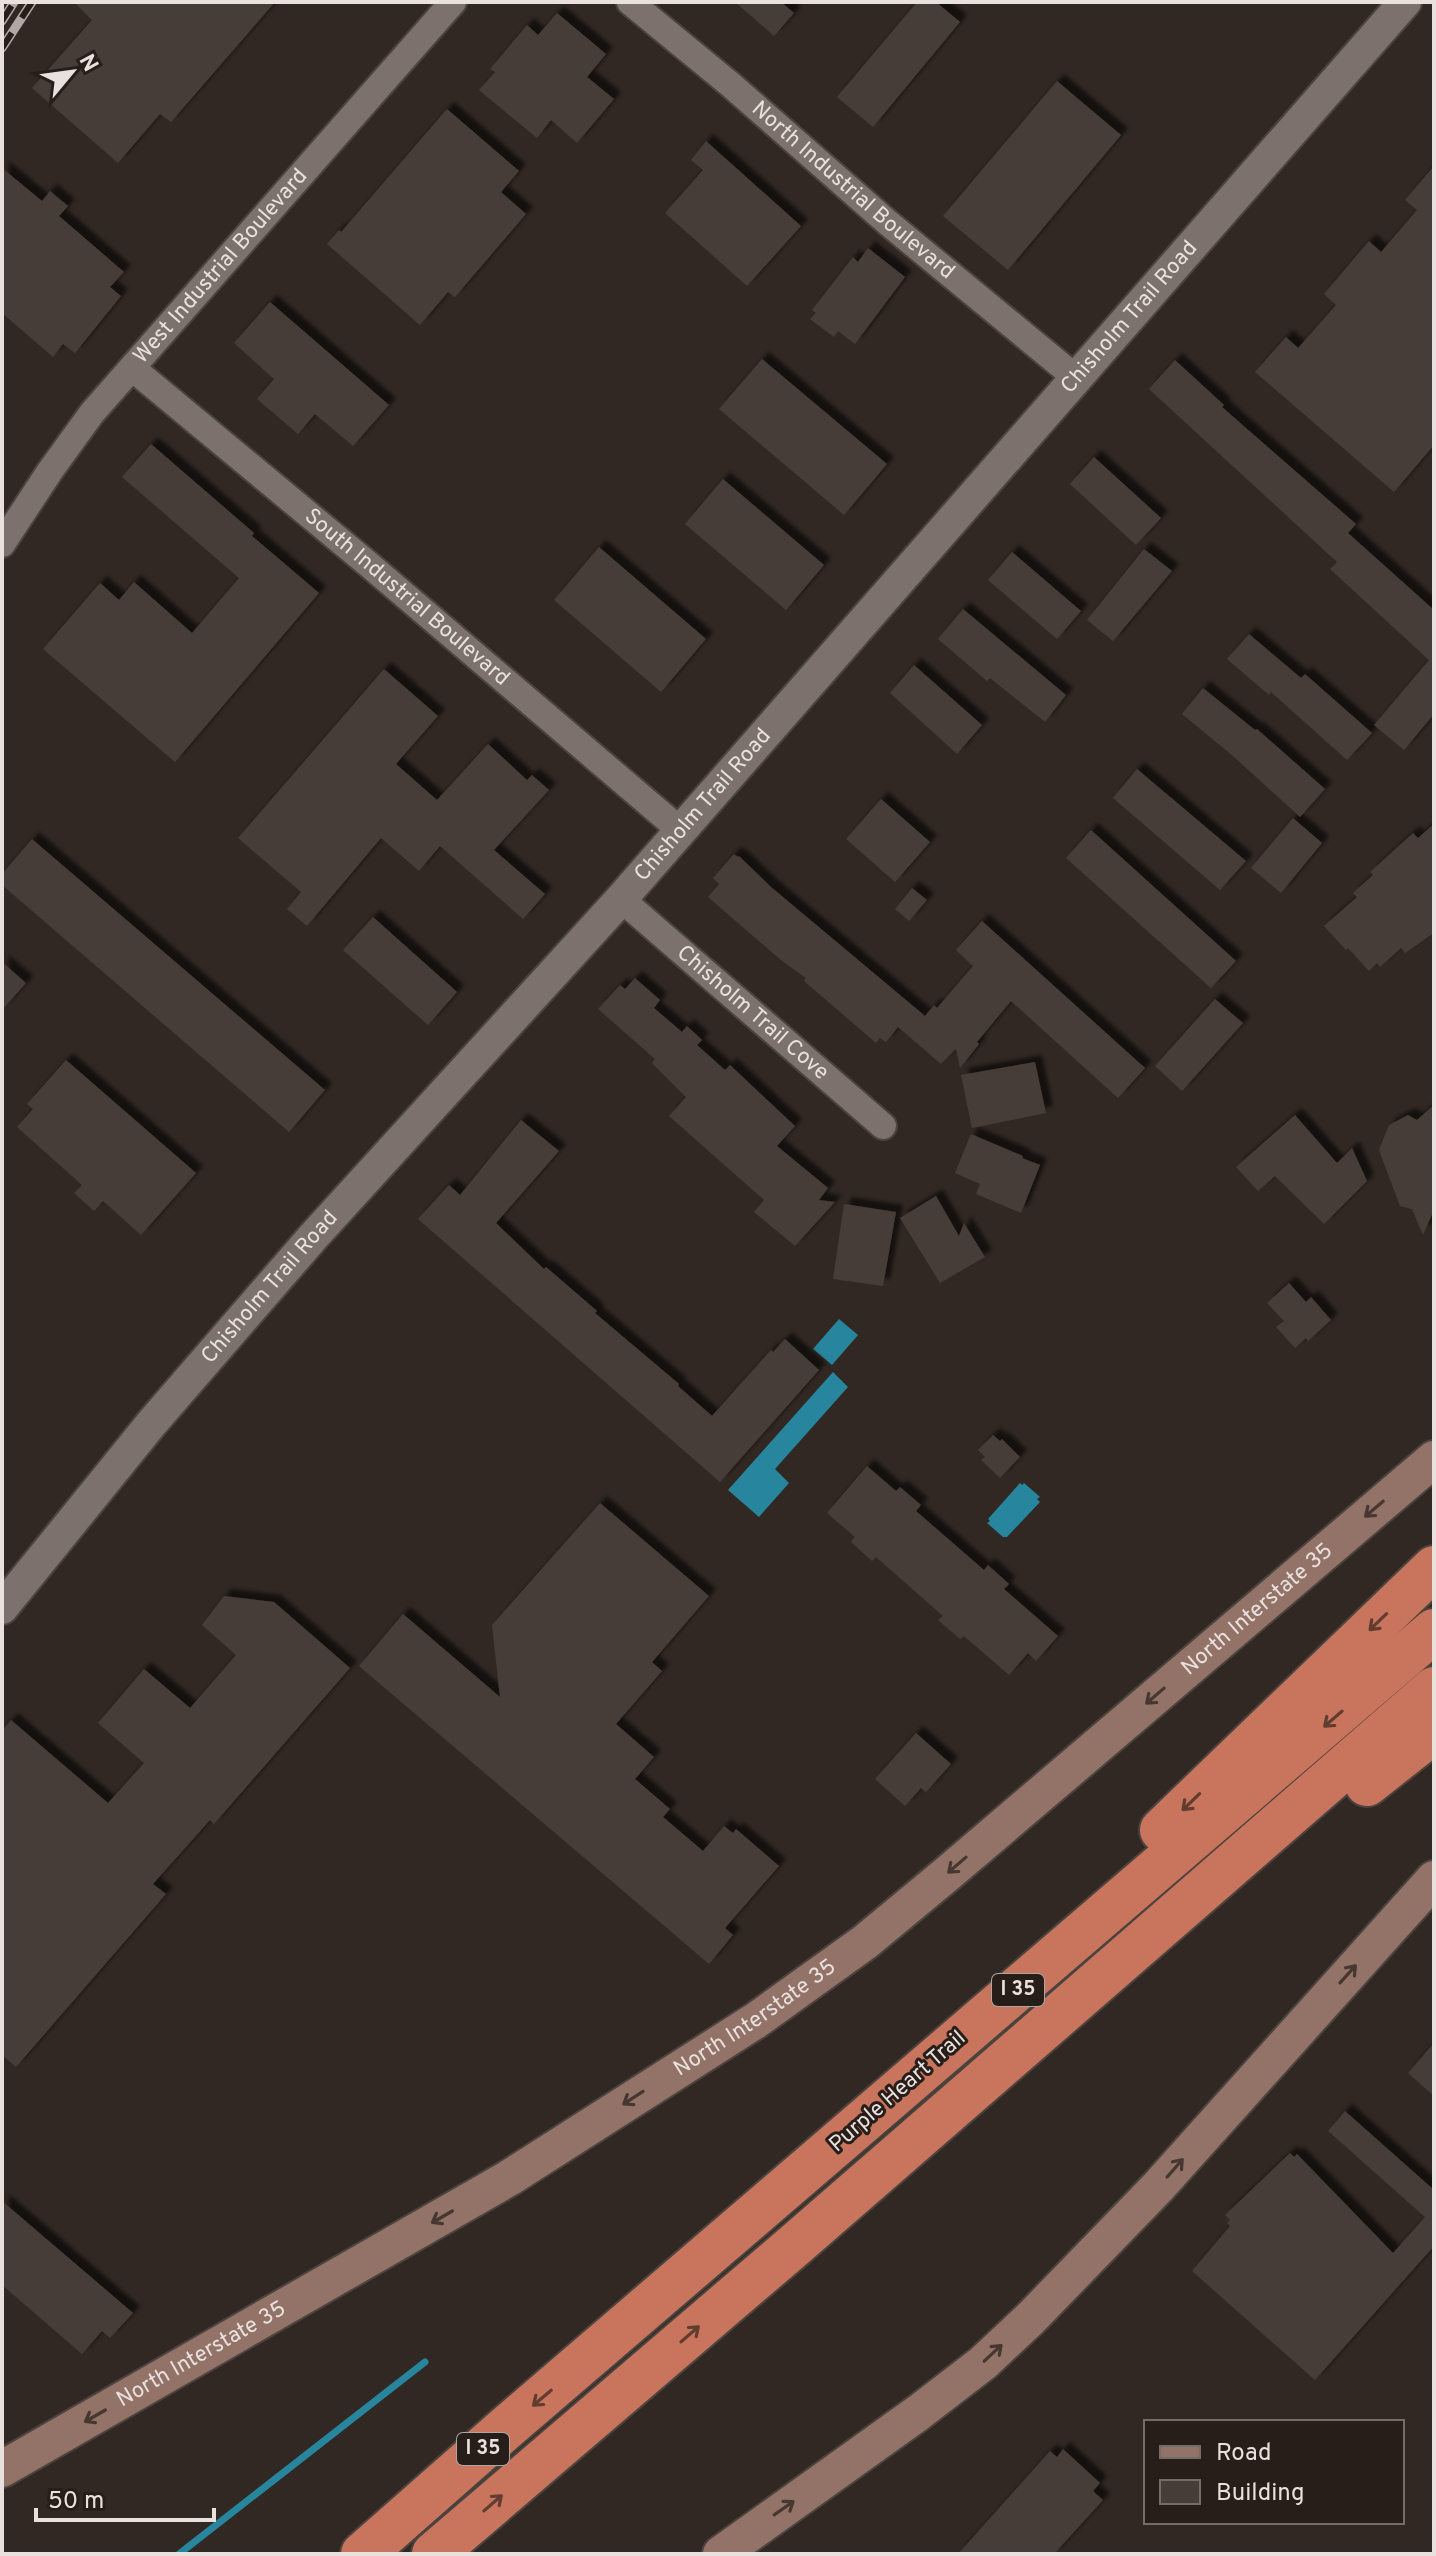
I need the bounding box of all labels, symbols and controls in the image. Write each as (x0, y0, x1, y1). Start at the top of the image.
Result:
north arrow (32, 32, 112, 112)
text: N (72, 50, 103, 77)
street label: North Industrial Boulevard (746, 96, 960, 285)
street label: West Industrial Boulevard (128, 163, 314, 370)
street label: Chisholm Trail Road (1055, 235, 1204, 399)
street label: South Industrial Boulevard (299, 503, 515, 692)
street label: Chisholm Trail Road (629, 723, 777, 887)
street label: Chisholm Trail Cove (671, 940, 834, 1086)
street label: Chisholm Trail Road (196, 1205, 344, 1369)
one-way arrow (1365, 1500, 1385, 1518)
street label: North Interstate 35 (1176, 1538, 1339, 1682)
one-way arrow (1369, 1612, 1388, 1631)
one-way arrow (1145, 1687, 1165, 1705)
one-way arrow (1323, 1710, 1343, 1728)
one-way arrow (1181, 1793, 1201, 1812)
one-way arrow (948, 1856, 968, 1874)
street label: North Interstate 35 (669, 1954, 842, 2083)
one-way arrow (1338, 1964, 1356, 1984)
road number: I 35 (992, 1974, 1044, 2006)
street label: Purple Heart Trail (824, 2025, 972, 2159)
one-way arrow (622, 2091, 645, 2107)
one-way arrow (1166, 2159, 1184, 2179)
one-way arrow (430, 2210, 454, 2225)
street label: North Interstate 35 (112, 2295, 291, 2414)
one-way arrow (680, 2325, 700, 2343)
one-way arrow (983, 2344, 1003, 2363)
one-way arrow (532, 2389, 553, 2407)
one-way arrow (84, 2408, 107, 2424)
legend (1144, 2420, 1404, 2524)
road number: I 35 (457, 2433, 509, 2465)
text: Road (1216, 2439, 1272, 2469)
scale bar (36, 2472, 214, 2522)
text: Building (1216, 2479, 1305, 2509)
text: 50 m (48, 2487, 104, 2517)
one-way arrow (482, 2494, 502, 2512)
one-way arrow (773, 2500, 794, 2517)

